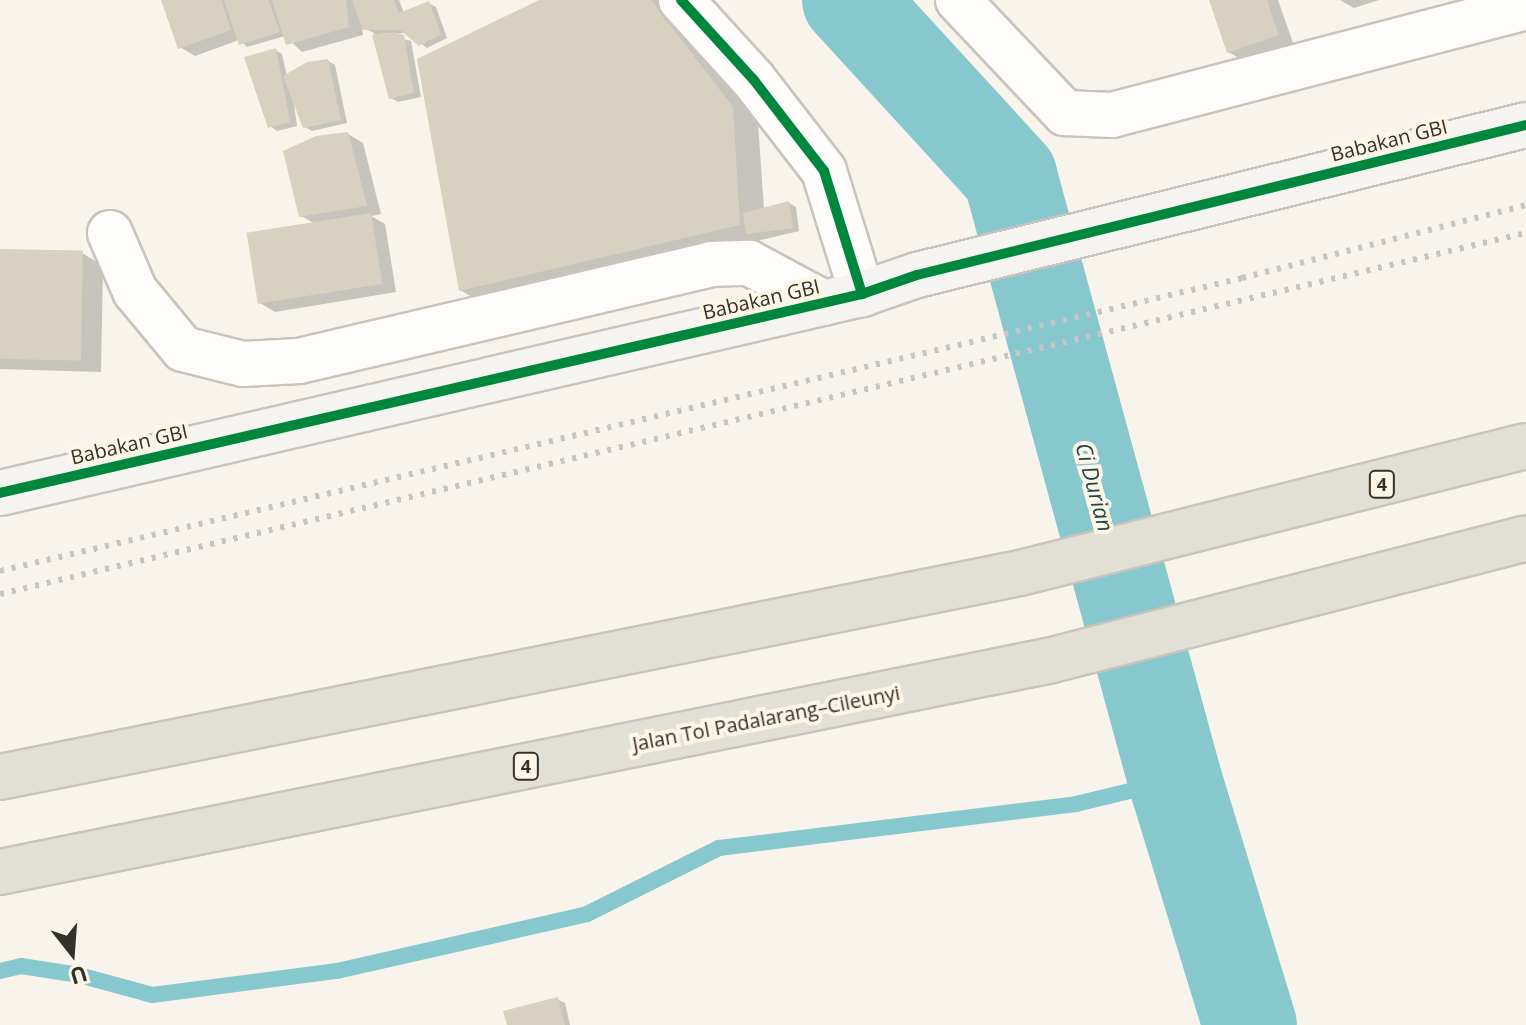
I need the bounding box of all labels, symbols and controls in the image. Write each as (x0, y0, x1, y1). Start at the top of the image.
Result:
street label: Babakan GBI (1328, 114, 1450, 166)
street label: Babakan GBI (700, 274, 822, 324)
street label: Babakan GBI (68, 419, 190, 469)
water label: Ci Durian (1070, 440, 1120, 534)
road number: 4 (1368, 470, 1396, 498)
street label: Jalan Tol Padalarang–Cileunyi (630, 680, 902, 756)
road number: 4 (512, 752, 540, 780)
north arrow (32, 913, 112, 993)
text: U (67, 959, 91, 993)

